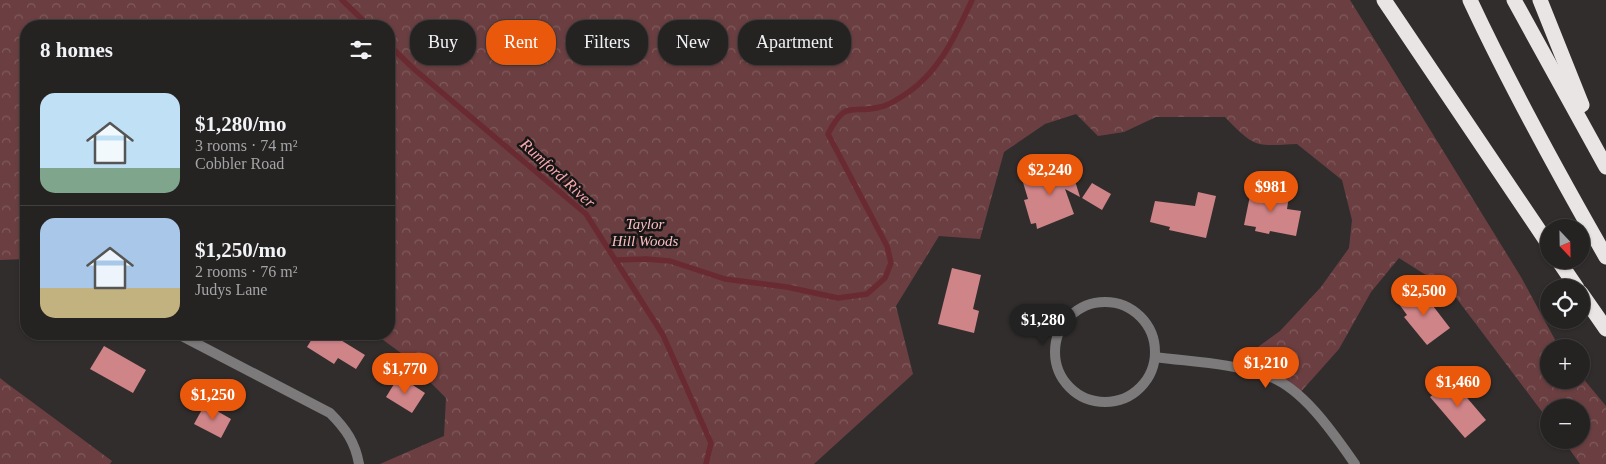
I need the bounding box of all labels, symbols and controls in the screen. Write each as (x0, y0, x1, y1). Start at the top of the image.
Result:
chip: Buy (410, 20, 476, 65)
chip: Rent (486, 20, 556, 65)
chip: Filters (566, 20, 648, 65)
chip: New (658, 20, 728, 65)
chip: Apartment (738, 20, 851, 65)
icon: filters (347, 36, 375, 64)
text: 8 homes (40, 38, 113, 62)
text: $1,280/mo (195, 112, 287, 136)
icon: home (80, 113, 140, 173)
water label: Rumford River (516, 135, 599, 212)
text: 3 rooms · 74 m² (195, 137, 298, 154)
pin: $2,240 (1009, 154, 1091, 196)
text: Cobbler Road (195, 155, 284, 172)
text: $2,240 (1028, 161, 1072, 178)
pin: $981 (1241, 170, 1301, 213)
text: $981 (1255, 178, 1287, 195)
park label: Taylor Hill Woods (611, 216, 678, 249)
north arrow (1540, 219, 1590, 269)
map controls (1540, 219, 1590, 449)
icon: home (80, 238, 140, 298)
text: $1,250/mo (195, 238, 287, 262)
text: 2 rooms · 76 m² (195, 263, 298, 280)
pin: $2,500 (1383, 274, 1465, 317)
button: locate (1540, 279, 1590, 329)
text: Judys Lane (195, 281, 267, 298)
text: $2,500 (1402, 282, 1446, 299)
pin: $1,280 (1002, 304, 1084, 346)
text: $1,280 (1021, 311, 1065, 328)
button: + (1540, 339, 1590, 389)
pin: $1,210 (1225, 346, 1307, 389)
pin: $1,770 (364, 352, 446, 395)
text: $1,210 (1244, 354, 1288, 371)
text: $1,770 (383, 360, 427, 377)
pin: $1,460 (1417, 366, 1499, 408)
text: $1,460 (1436, 373, 1480, 390)
pin: $1,250 (172, 378, 254, 421)
text: $1,250 (191, 386, 235, 403)
button: − (1540, 399, 1590, 449)

